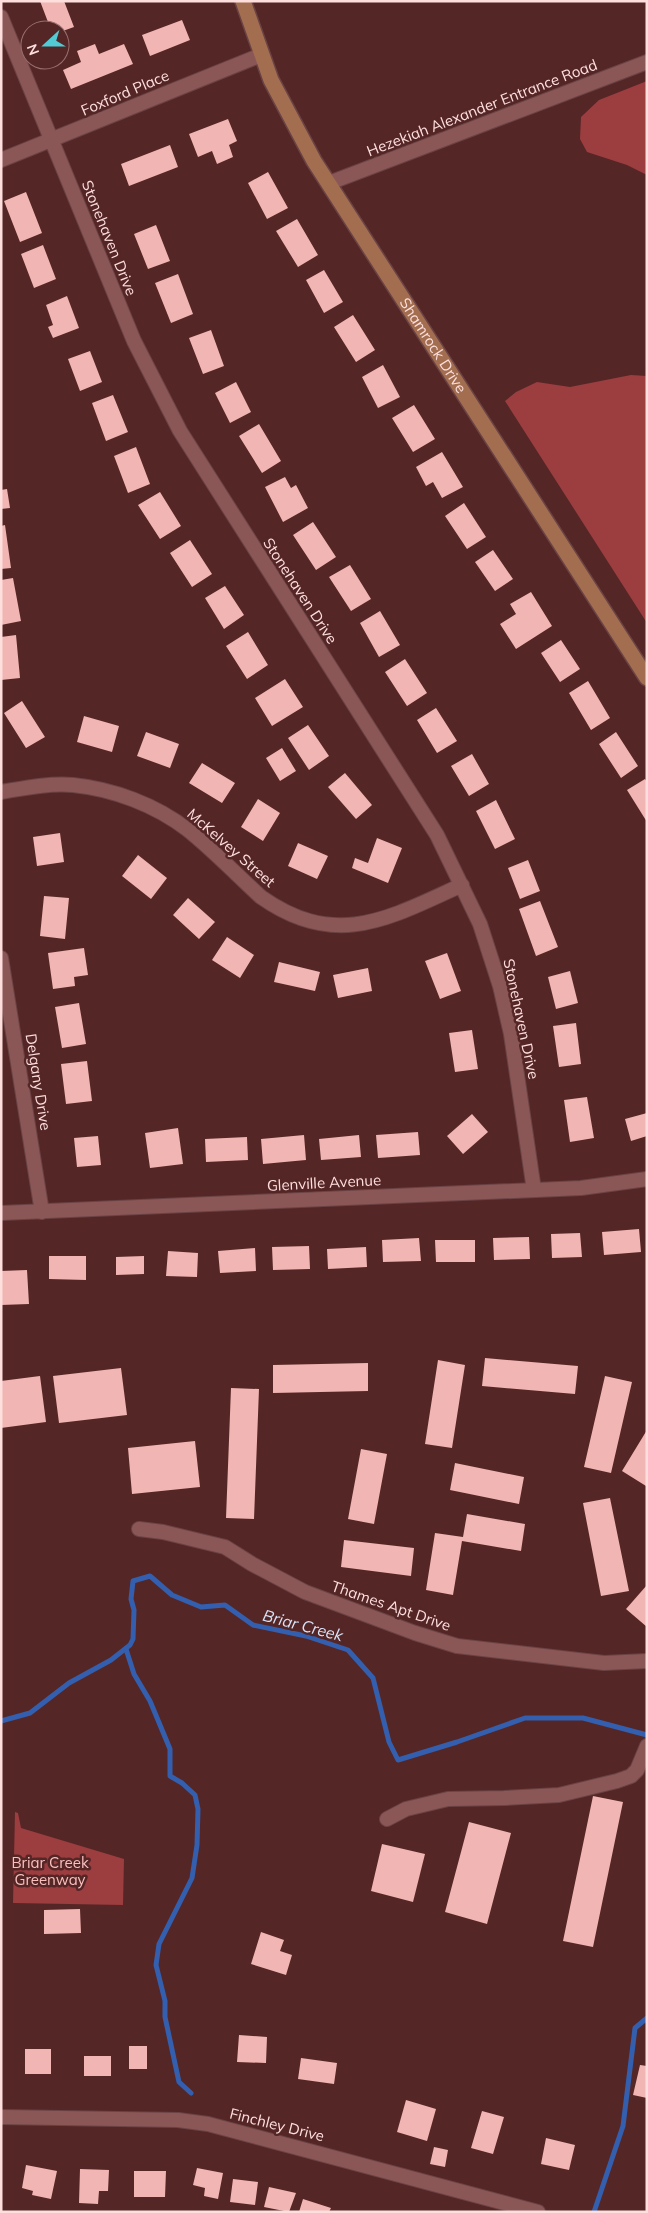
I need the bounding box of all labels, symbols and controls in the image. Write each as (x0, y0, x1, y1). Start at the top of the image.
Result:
north arrow (20, 20, 70, 70)
text: N (23, 41, 43, 58)
street label: Hezekiah Alexander Entrance Road (364, 55, 600, 160)
street label: Foxford Place (78, 65, 172, 120)
street label: Stonehaven Drive (78, 177, 141, 298)
street label: Shamrock Drive (396, 294, 471, 396)
street label: Stonehaven Drive (259, 534, 342, 647)
street label: McKelvey Street (183, 804, 279, 891)
street label: Stonehaven Drive (499, 957, 544, 1081)
street label: Delgany Drive (21, 1032, 56, 1132)
street label: Glenville Avenue (266, 1170, 382, 1195)
street label: Thames Apt Drive (329, 1576, 453, 1635)
water label: Briar Creek (261, 1605, 346, 1646)
park label: Briar Creek Greenway (11, 1853, 89, 1889)
street label: Finchley Drive (228, 2104, 326, 2145)

